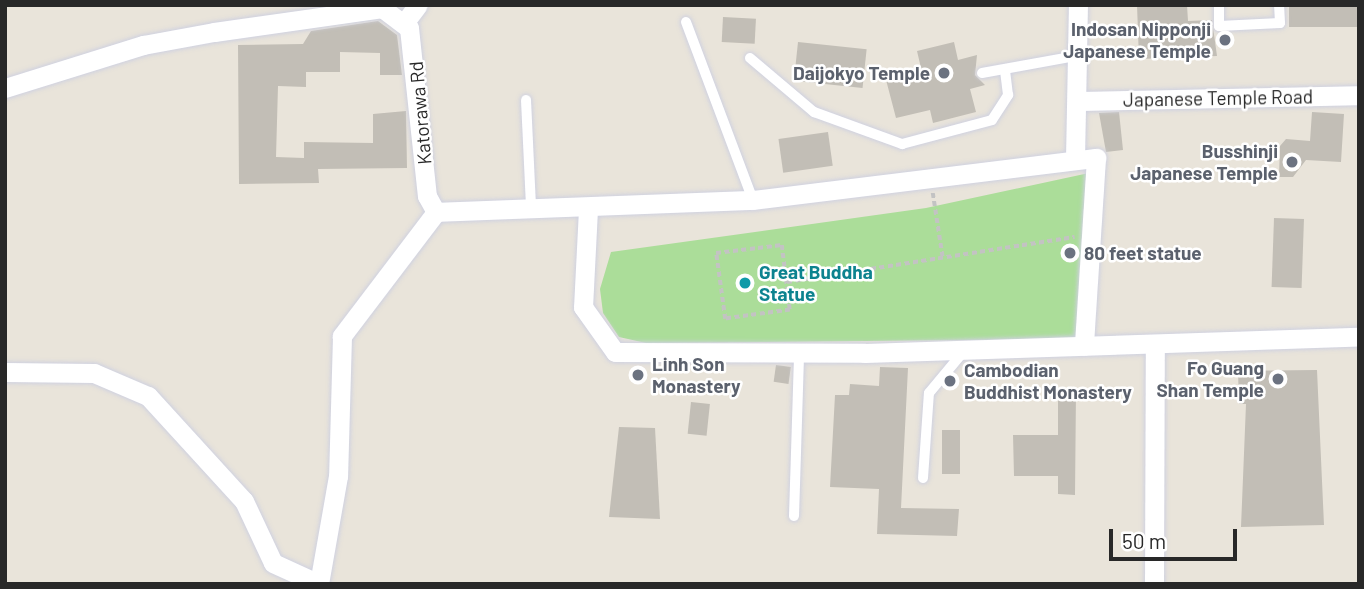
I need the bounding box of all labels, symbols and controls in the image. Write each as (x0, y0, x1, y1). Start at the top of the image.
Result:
place label: Indosan Nipponji Japanese Temple (1063, 18, 1211, 62)
marker: Indosan Nipponji Japanese Temple (1217, 32, 1233, 48)
street label: Katorawa Rd (404, 60, 436, 166)
place label: Daijokyo Temple (793, 62, 930, 84)
marker: Daijokyo Temple (936, 65, 952, 81)
street label: Japanese Temple Road (1123, 85, 1313, 111)
place label: Busshinji Japanese Temple (1130, 140, 1278, 184)
marker: Busshinji Japanese Temple (1284, 154, 1300, 170)
place label: 80 feet statue (1084, 242, 1202, 264)
marker: 80 feet statue (1062, 245, 1078, 261)
place label: Great Buddha Statue (759, 261, 873, 305)
marker: Great Buddha Statue (737, 275, 753, 291)
place label: Linh Son Monastery (652, 353, 741, 397)
place label: Fo Guang Shan Temple (1157, 357, 1264, 401)
place label: Cambodian Buddhist Monastery (964, 359, 1132, 403)
marker: Linh Son Monastery (630, 367, 646, 383)
marker: Fo Guang Shan Temple (1270, 371, 1286, 387)
marker: Cambodian Buddhist Monastery (942, 373, 958, 389)
scale bar (1112, 516, 1240, 560)
text: 50 m (1122, 528, 1166, 553)

